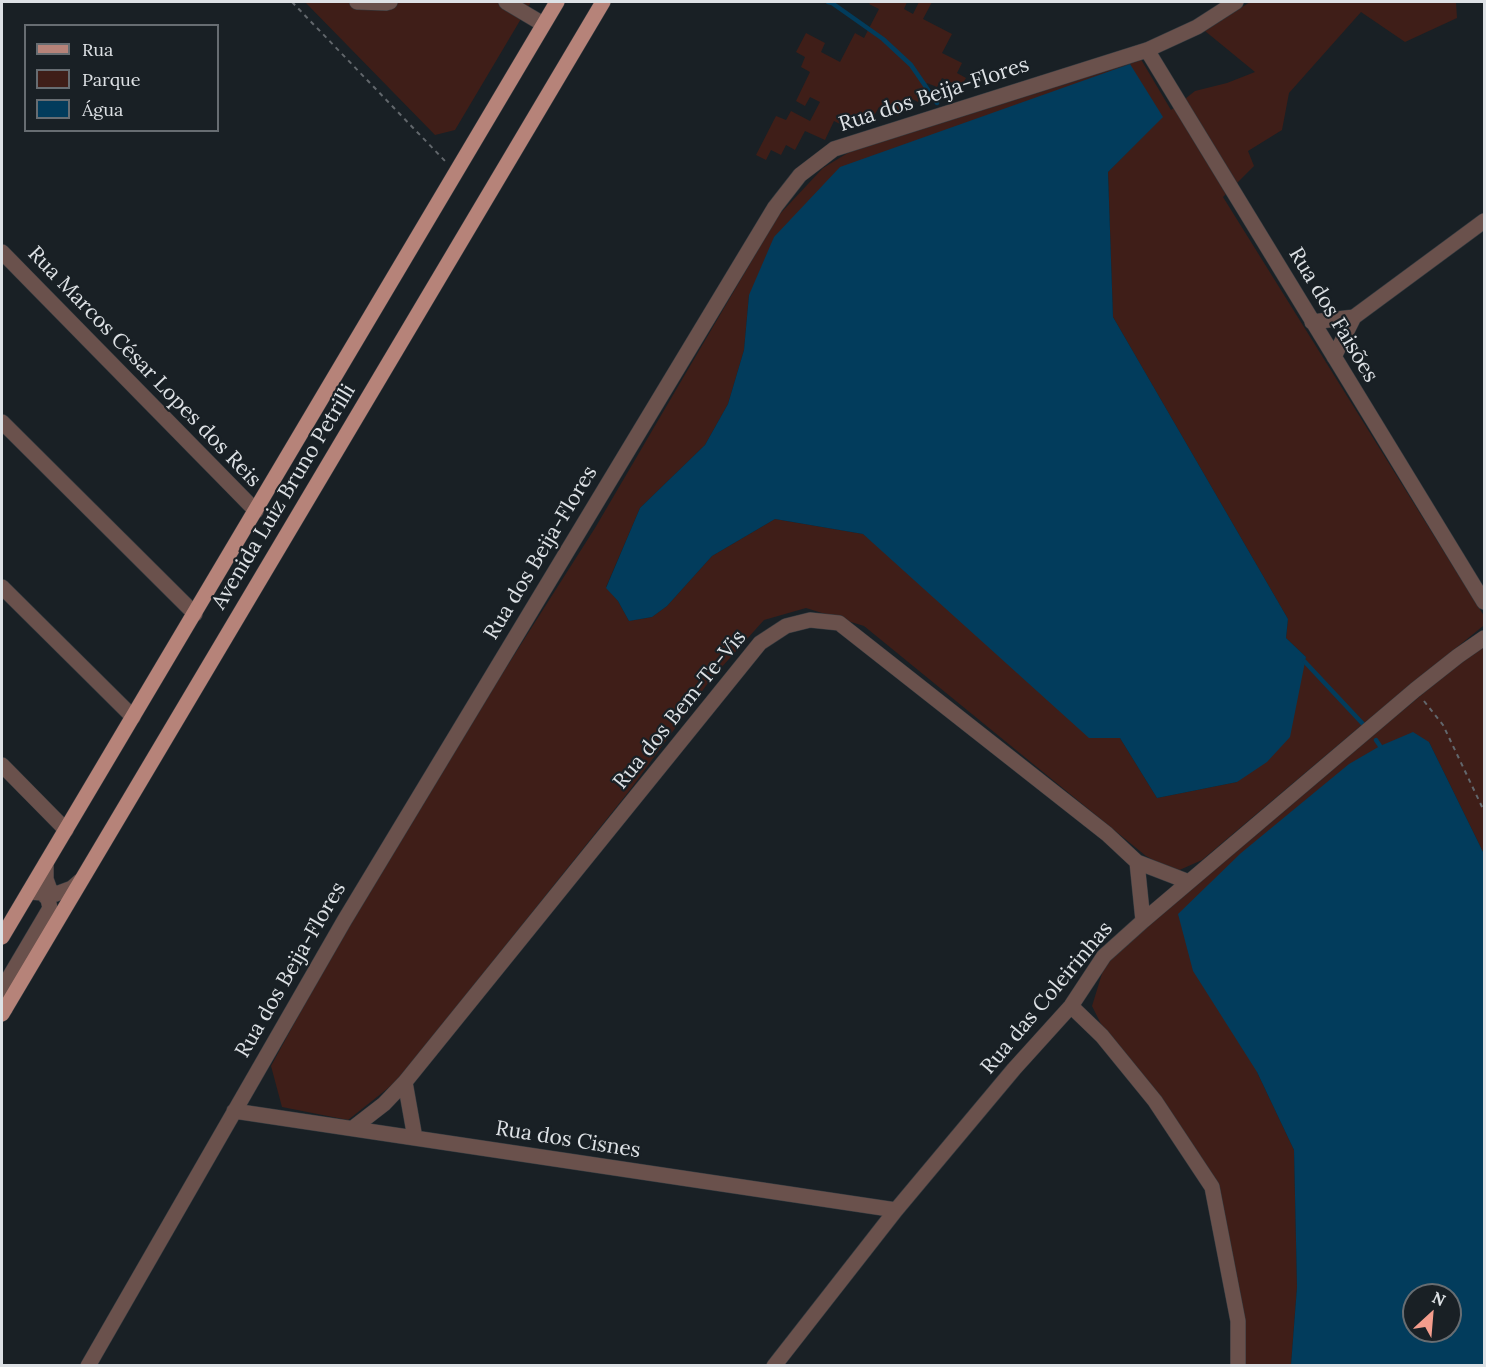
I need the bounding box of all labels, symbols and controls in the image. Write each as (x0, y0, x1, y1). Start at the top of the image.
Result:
legend (24, 24, 219, 132)
text: Rua (82, 38, 113, 61)
street label: Rua dos Beija-Flores (836, 52, 1032, 138)
text: Parque (82, 68, 141, 91)
text: Água (82, 98, 123, 121)
street label: Rua Marcos César Lopes dos Reis (22, 241, 266, 493)
street label: Rua dos Faisões (1283, 243, 1383, 387)
street label: Avenida Luiz Bruno Petrilli (207, 380, 361, 614)
street label: Rua dos Beija-Flores (479, 462, 603, 644)
street label: Rua dos Bem-Te-Vis (608, 626, 752, 794)
street label: Rua dos Beija-Flores (231, 878, 351, 1062)
street label: Rua das Coleirinhas (976, 917, 1118, 1079)
street label: Rua dos Cisnes (494, 1116, 642, 1164)
north arrow (1402, 1283, 1462, 1343)
text: N (1429, 1287, 1449, 1310)

